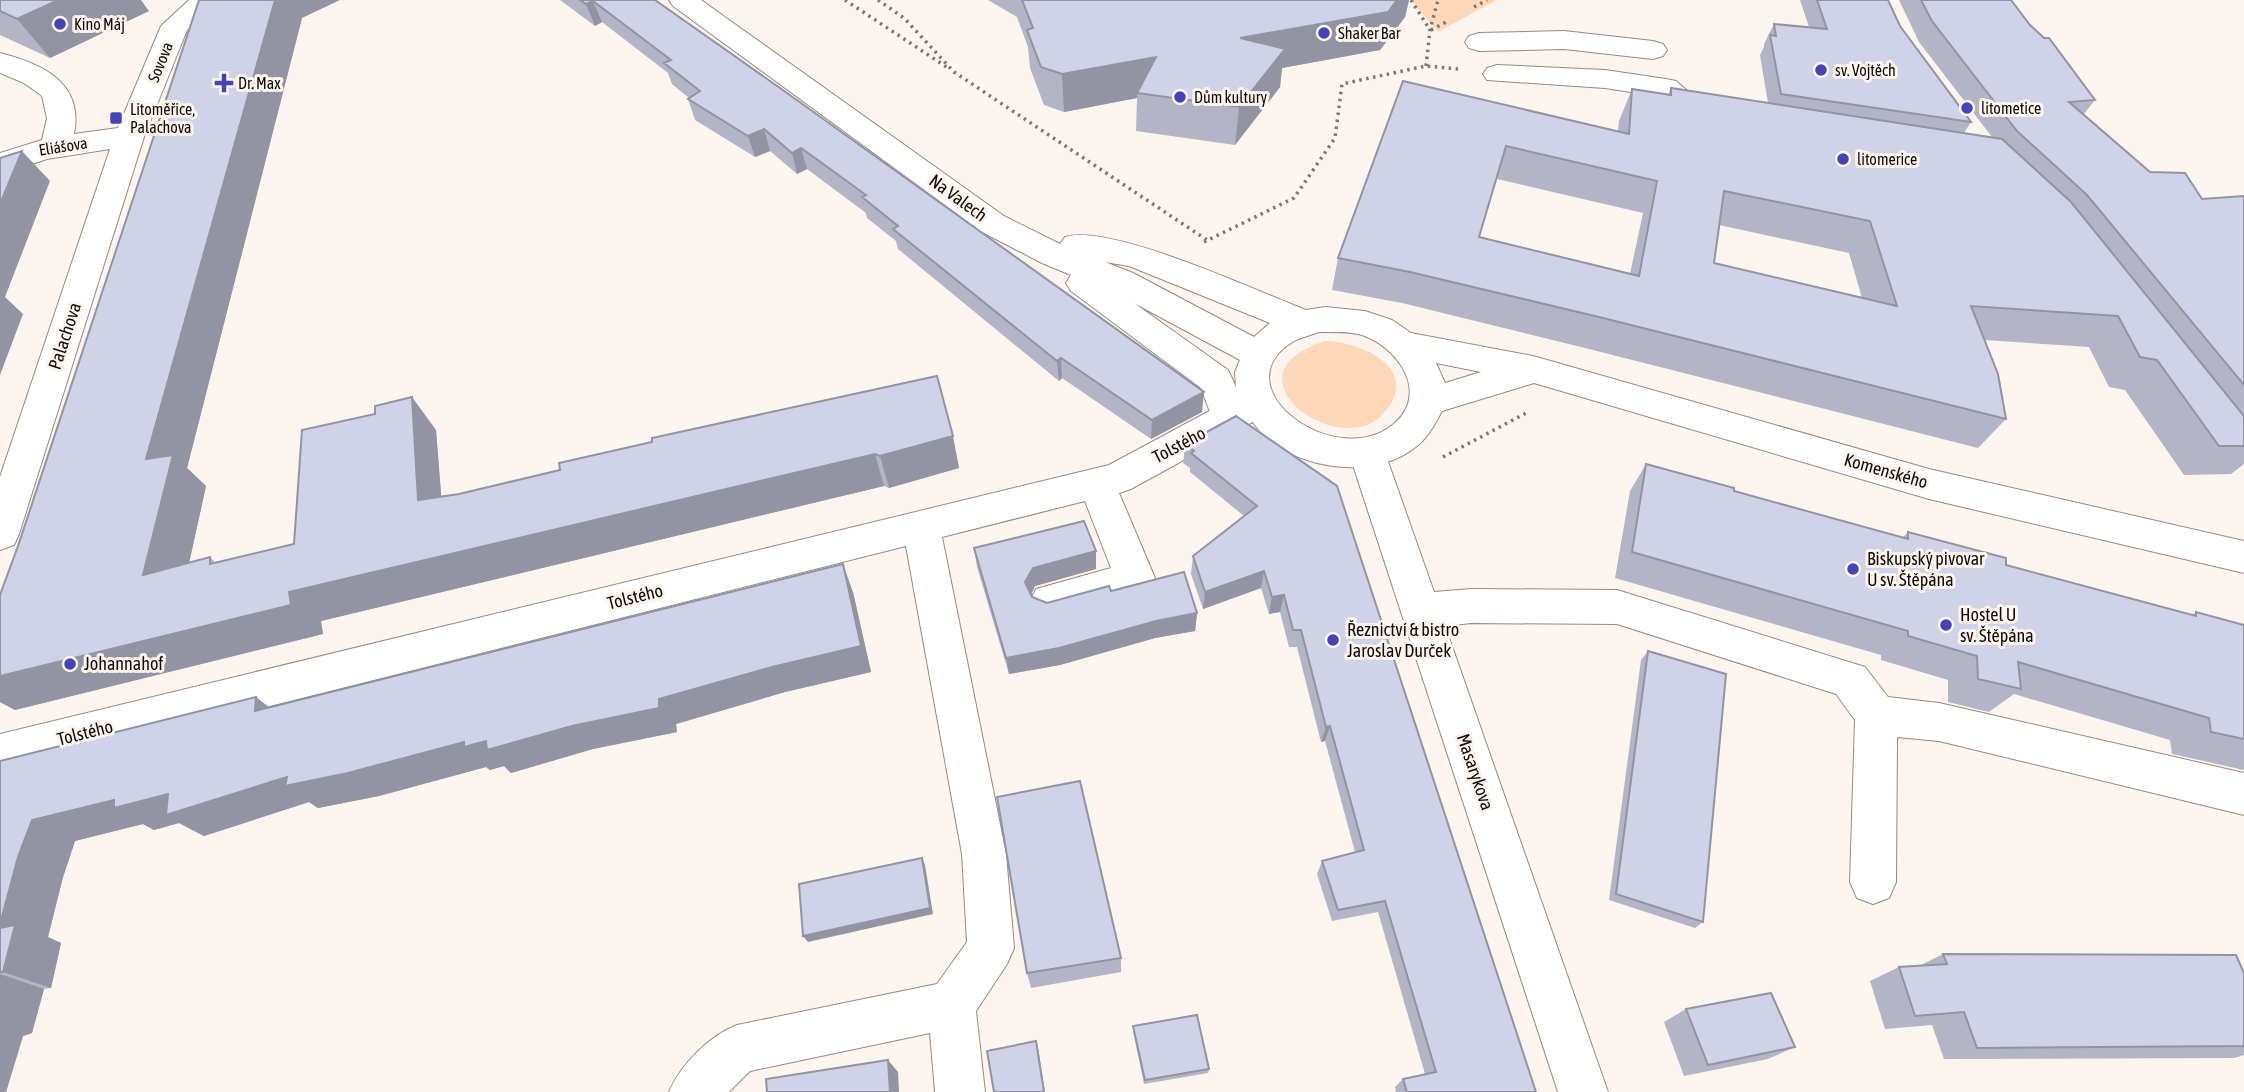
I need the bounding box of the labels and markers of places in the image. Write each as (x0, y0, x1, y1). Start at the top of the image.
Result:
place label: Kino Máj (74, 15, 125, 34)
marker: Kino Máj (52, 16, 68, 32)
place label: Shaker Bar (1338, 24, 1401, 42)
marker: Shaker Bar (1316, 25, 1332, 41)
place label: sv. Vojtěch (1835, 61, 1896, 80)
marker: sv. Vojtěch (1813, 62, 1829, 78)
place label: Dr. Max (238, 74, 281, 92)
marker: Dr. Max (216, 75, 232, 91)
place label: Dům kultury (1194, 88, 1267, 107)
marker: Dům kultury (1172, 89, 1188, 105)
place label: litometice (1981, 99, 2041, 117)
place label: Litoměřice, Palachova (130, 100, 195, 136)
marker: litometice (1959, 100, 1975, 116)
marker: Litoměřice, Palachova (108, 110, 124, 126)
place label: litomerice (1857, 150, 1917, 168)
marker: litomerice (1835, 151, 1851, 167)
place label: Biskupský pivovar U sv. Štěpána (1867, 548, 1985, 590)
marker: Biskupský pivovar U sv. Štěpána (1845, 561, 1861, 577)
place label: Hostel U sv. Štěpána (1960, 604, 2034, 646)
marker: Hostel U sv. Štěpána (1938, 617, 1954, 633)
place label: Řeznictví & bistro Jaroslav Durček (1347, 619, 1459, 661)
marker: Řeznictví & bistro Jaroslav Durček (1325, 632, 1341, 648)
place label: Johannahof (84, 653, 163, 674)
marker: Johannahof (62, 656, 78, 672)

